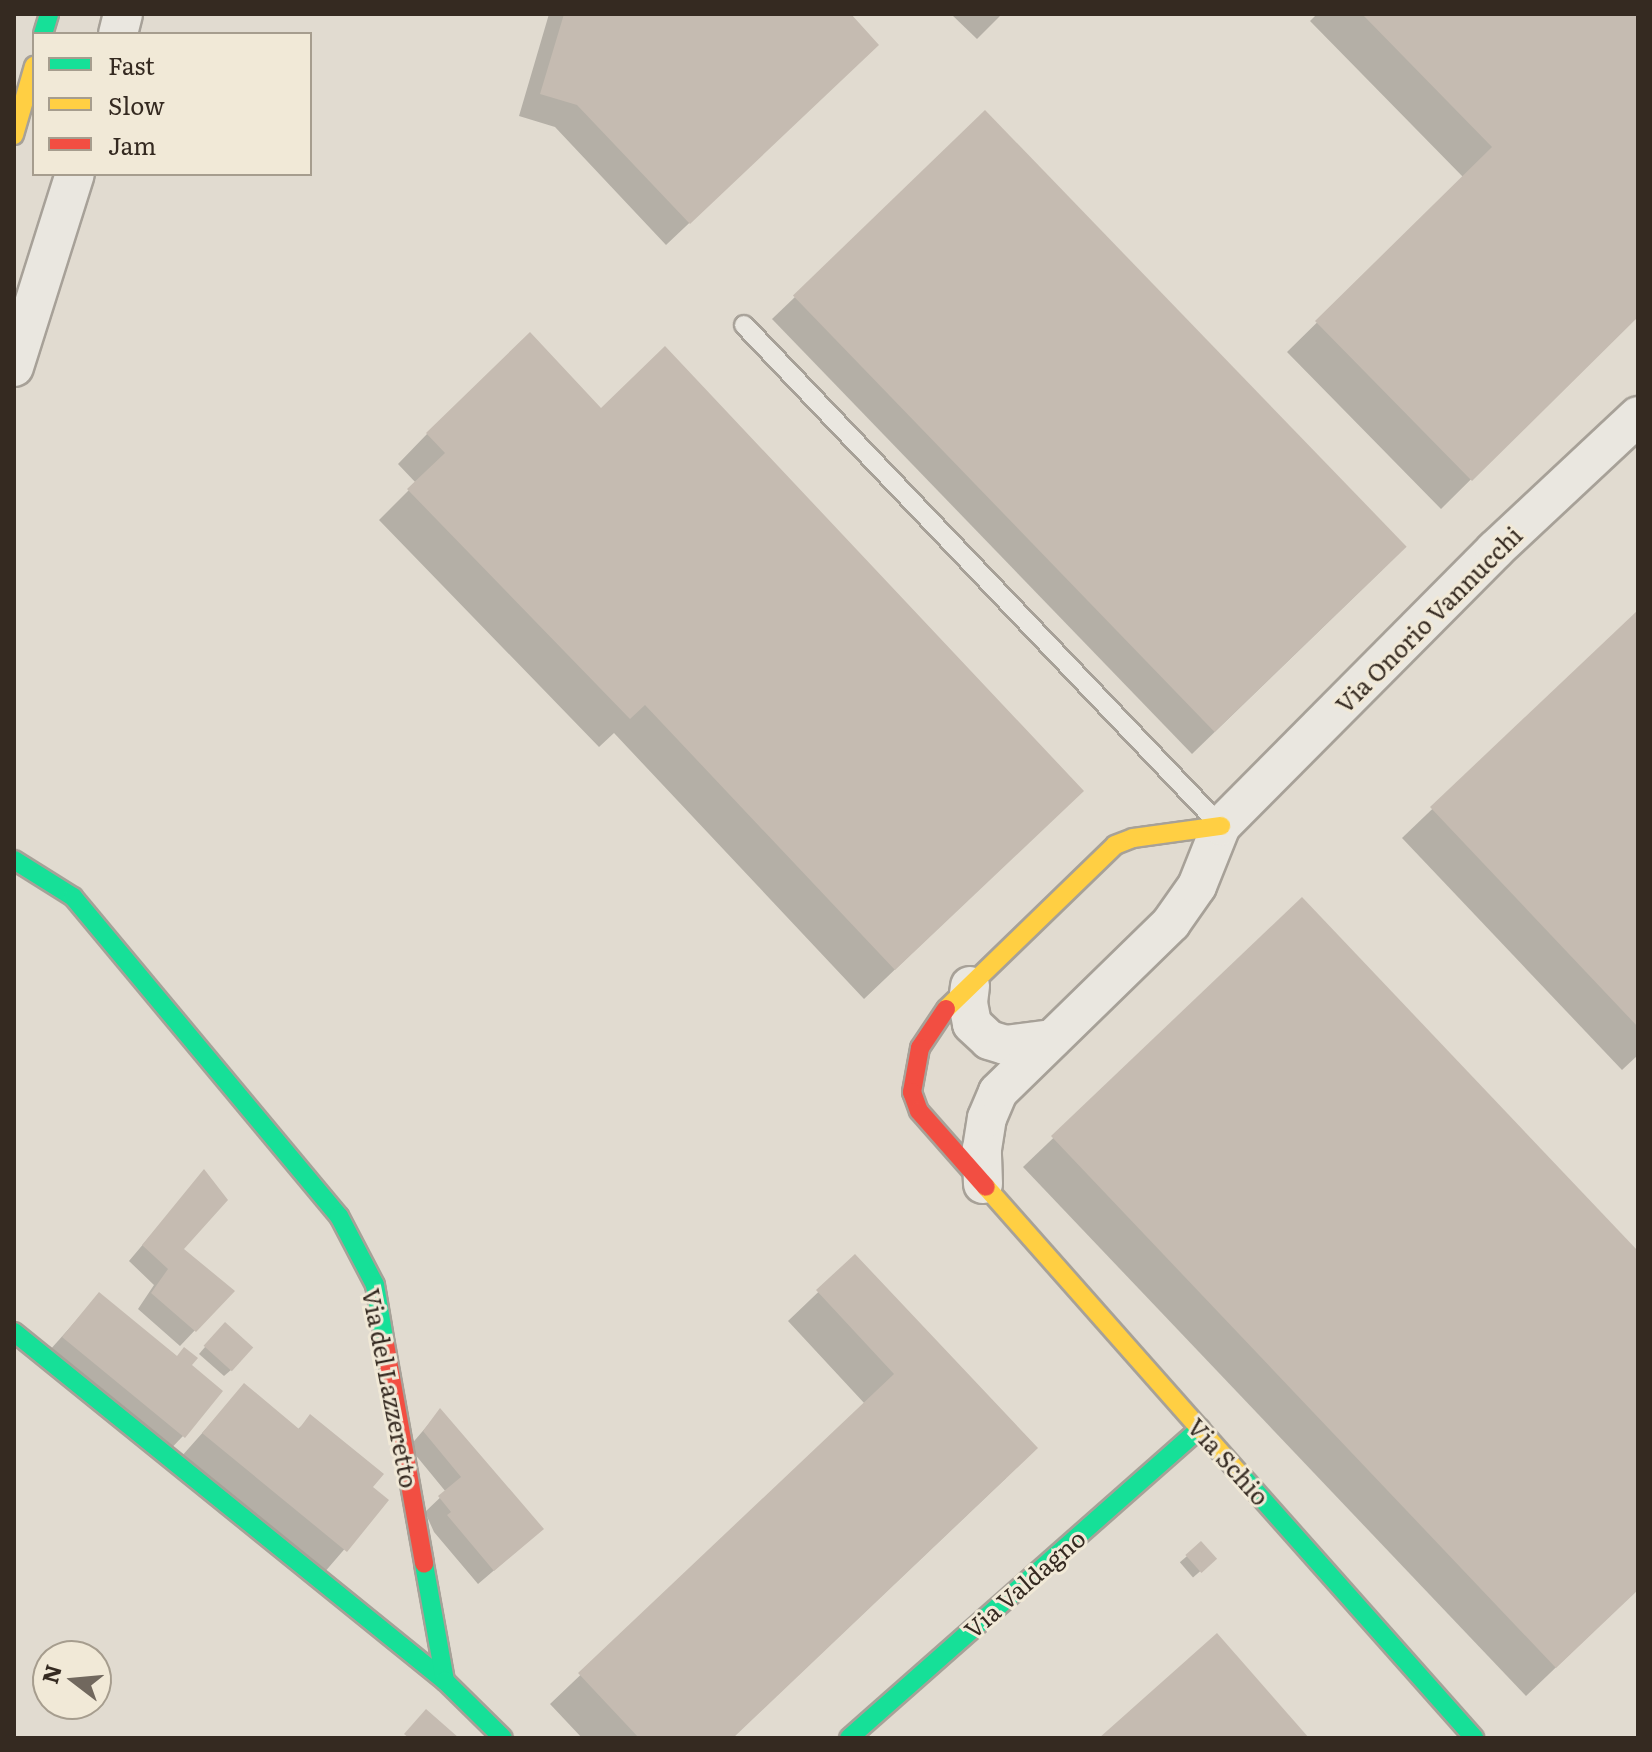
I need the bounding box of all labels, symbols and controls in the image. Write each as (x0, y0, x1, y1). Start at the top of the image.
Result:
legend (32, 32, 312, 176)
text: Fast (108, 47, 155, 82)
text: Slow (108, 87, 165, 122)
text: Jam (108, 127, 156, 162)
street label: Via Onorio Vannucchi (1329, 520, 1527, 718)
street label: Via del Lazzeretto (358, 1286, 424, 1490)
street label: Via Schio (1182, 1412, 1276, 1510)
street label: Via Valdagno (958, 1523, 1090, 1643)
north arrow (32, 1640, 112, 1720)
text: N (32, 1660, 69, 1687)

